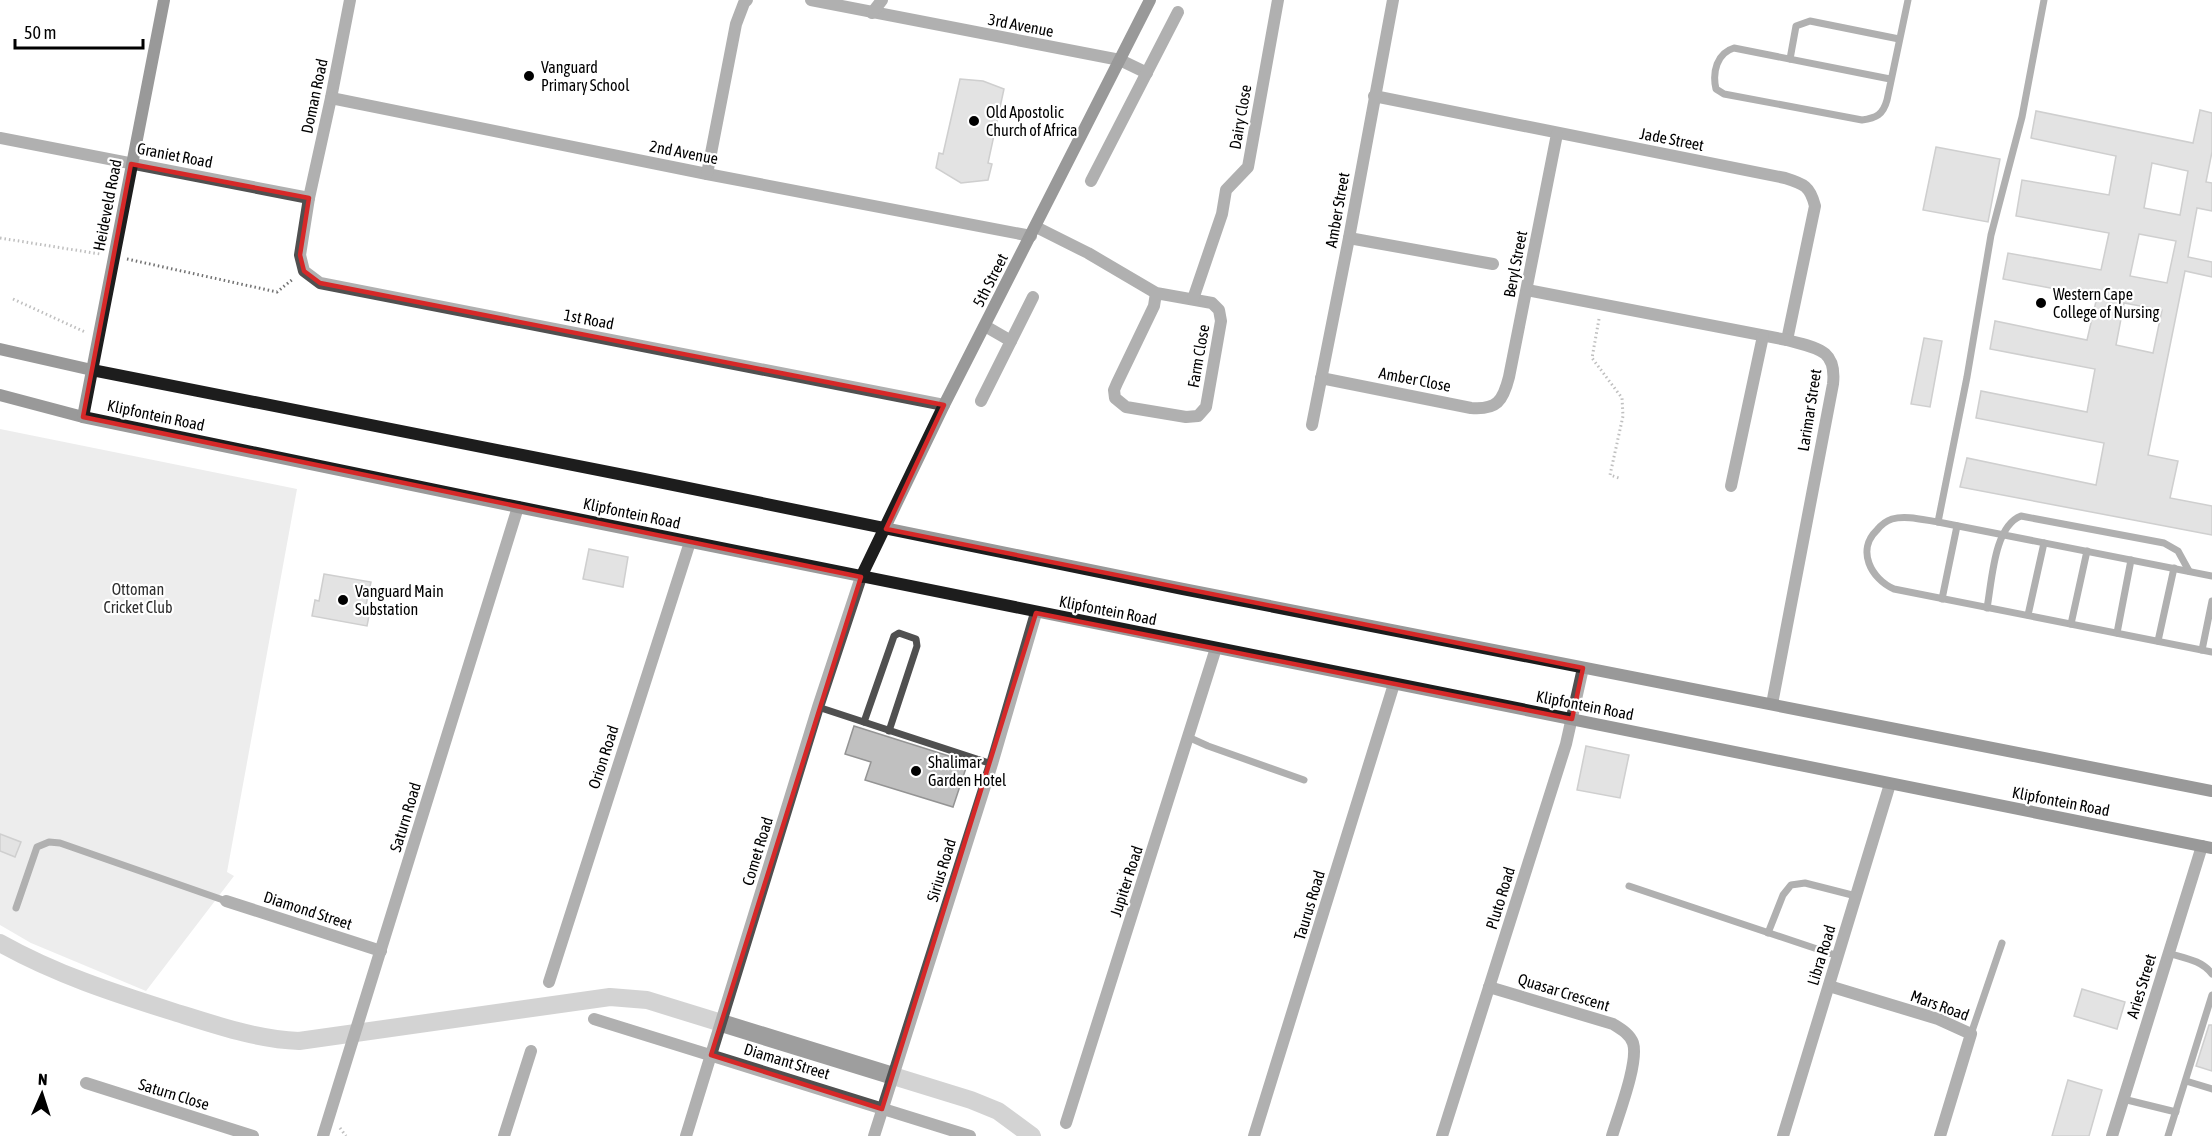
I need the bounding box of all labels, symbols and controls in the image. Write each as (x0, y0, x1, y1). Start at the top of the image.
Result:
street label: 3rd Avenue (987, 10, 1055, 40)
scale bar (15, 12, 142, 50)
text: 50 m (24, 22, 56, 43)
street label: Doman Road (297, 57, 331, 135)
place label: Vanguard Primary School (541, 58, 630, 95)
marker: Vanguard Primary School (522, 69, 536, 83)
street label: Dairy Close (1225, 83, 1256, 151)
place label: Old Apostolic Church of Africa (986, 103, 1077, 139)
marker: Old Apostolic Church of Africa (967, 114, 981, 128)
street label: Jade Street (1639, 124, 1706, 154)
street label: 2nd Avenue (648, 137, 720, 167)
street label: Graniet Road (136, 139, 214, 171)
street label: Heideveld Road (89, 158, 125, 252)
street label: Amber Street (1322, 171, 1353, 249)
street label: Beryl Street (1500, 229, 1531, 299)
street label: 5th Street (969, 250, 1011, 310)
place label: Western Cape College of Nursing (2053, 285, 2159, 322)
marker: Western Cape College of Nursing (2034, 296, 2048, 310)
street label: 1st Road (562, 305, 616, 333)
street label: Farm Close (1184, 323, 1212, 389)
street label: Amber Close (1378, 363, 1452, 395)
street label: Larimar Street (1794, 367, 1824, 452)
street label: Klipfontein Road (106, 396, 206, 435)
street label: Klipfontein Road (582, 494, 682, 533)
park label: Ottoman Cricket Club (103, 580, 173, 616)
place label: Vanguard Main Substation (355, 582, 444, 618)
street label: Klipfontein Road (1058, 592, 1158, 629)
marker: Vanguard Main Substation (336, 593, 350, 607)
street label: Klipfontein Road (1535, 687, 1635, 724)
street label: Orion Road (584, 723, 622, 791)
place label: Shalimar Garden Hotel (928, 753, 1007, 789)
marker: Shalimar Garden Hotel (909, 764, 923, 778)
street label: Saturn Road (386, 780, 424, 854)
street label: Klipfontein Road (2011, 783, 2111, 820)
street label: Comet Road (738, 814, 776, 888)
street label: Sirius Road (923, 836, 959, 904)
street label: Jupiter Road (1106, 843, 1147, 919)
street label: Pluto Road (1482, 865, 1518, 931)
street label: Taurus Road (1290, 868, 1328, 942)
street label: Diamond Street (262, 887, 355, 933)
street label: Libra Road (1803, 923, 1839, 987)
street label: Aries Street (2123, 951, 2159, 1020)
street label: Quasar Crescent (1516, 970, 1612, 1015)
street label: Mars Road (1908, 986, 1972, 1024)
street label: Diamant Street (742, 1039, 832, 1083)
north arrow (12, 1064, 72, 1124)
text: N (38, 1070, 48, 1088)
street label: Saturn Close (137, 1075, 211, 1113)

